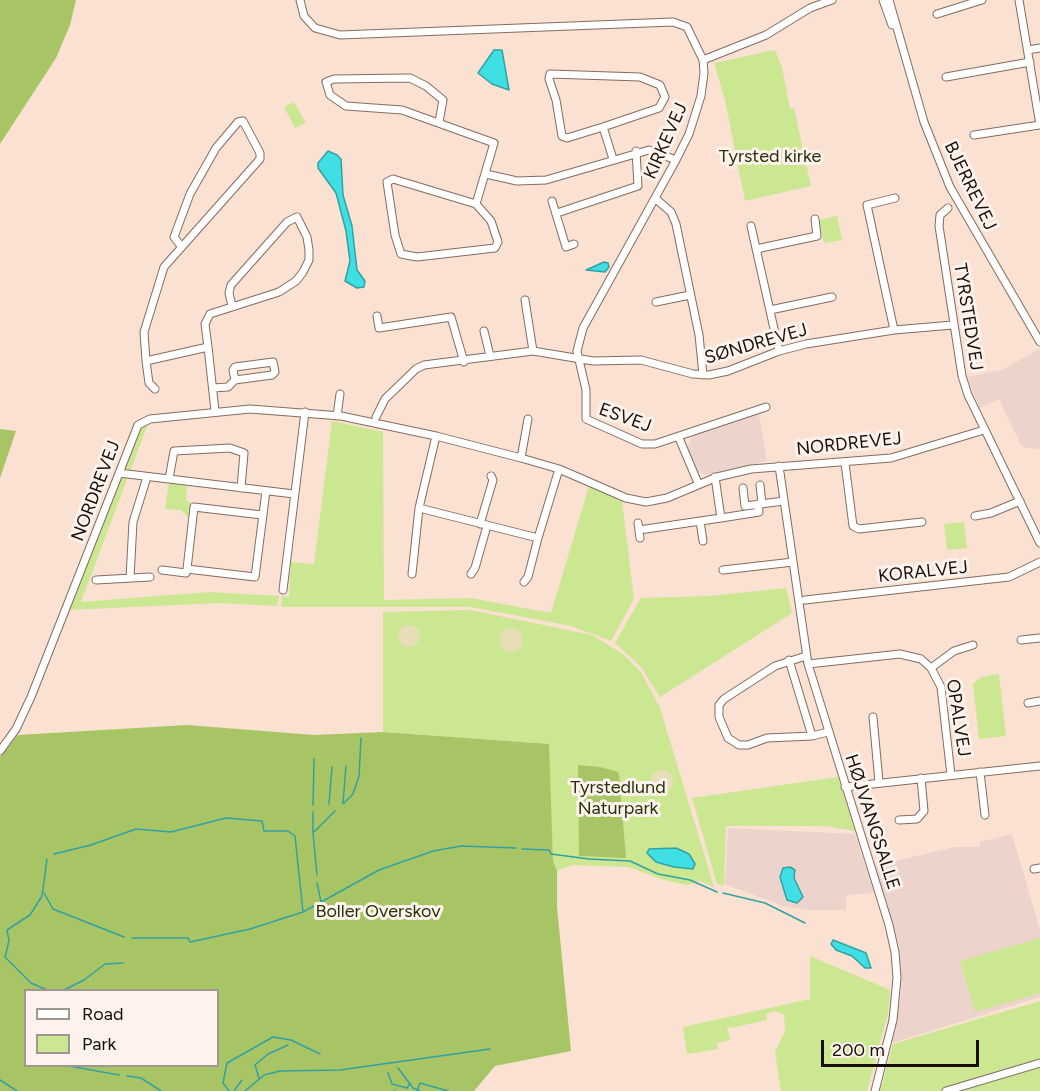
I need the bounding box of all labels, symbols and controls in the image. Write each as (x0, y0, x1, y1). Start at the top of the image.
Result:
street label: KIRKEVEJ (640, 100, 692, 182)
street label: BJERREVEJ (939, 138, 1001, 234)
park label: Tyrsted kirke (719, 146, 821, 168)
street label: TYRSTEDVEJ (949, 262, 987, 372)
street label: SØNDREVEJ (702, 319, 810, 369)
street label: ESVEJ (596, 399, 654, 437)
street label: NORDREVEJ (795, 428, 903, 460)
street label: NORDREVEJ (67, 438, 125, 544)
street label: KORALVEJ (877, 557, 969, 587)
street label: OPALVEJ (941, 678, 975, 758)
street label: HØJVANGSALLE (840, 752, 904, 892)
park label: Tyrstedlund Naturpark (570, 777, 666, 820)
park label: Boller Overskov (315, 901, 441, 923)
legend (24, 989, 219, 1067)
text: Road (82, 1003, 123, 1025)
scale bar (824, 1028, 982, 1066)
text: Park (82, 1033, 116, 1055)
text: 200 m (832, 1039, 885, 1061)

